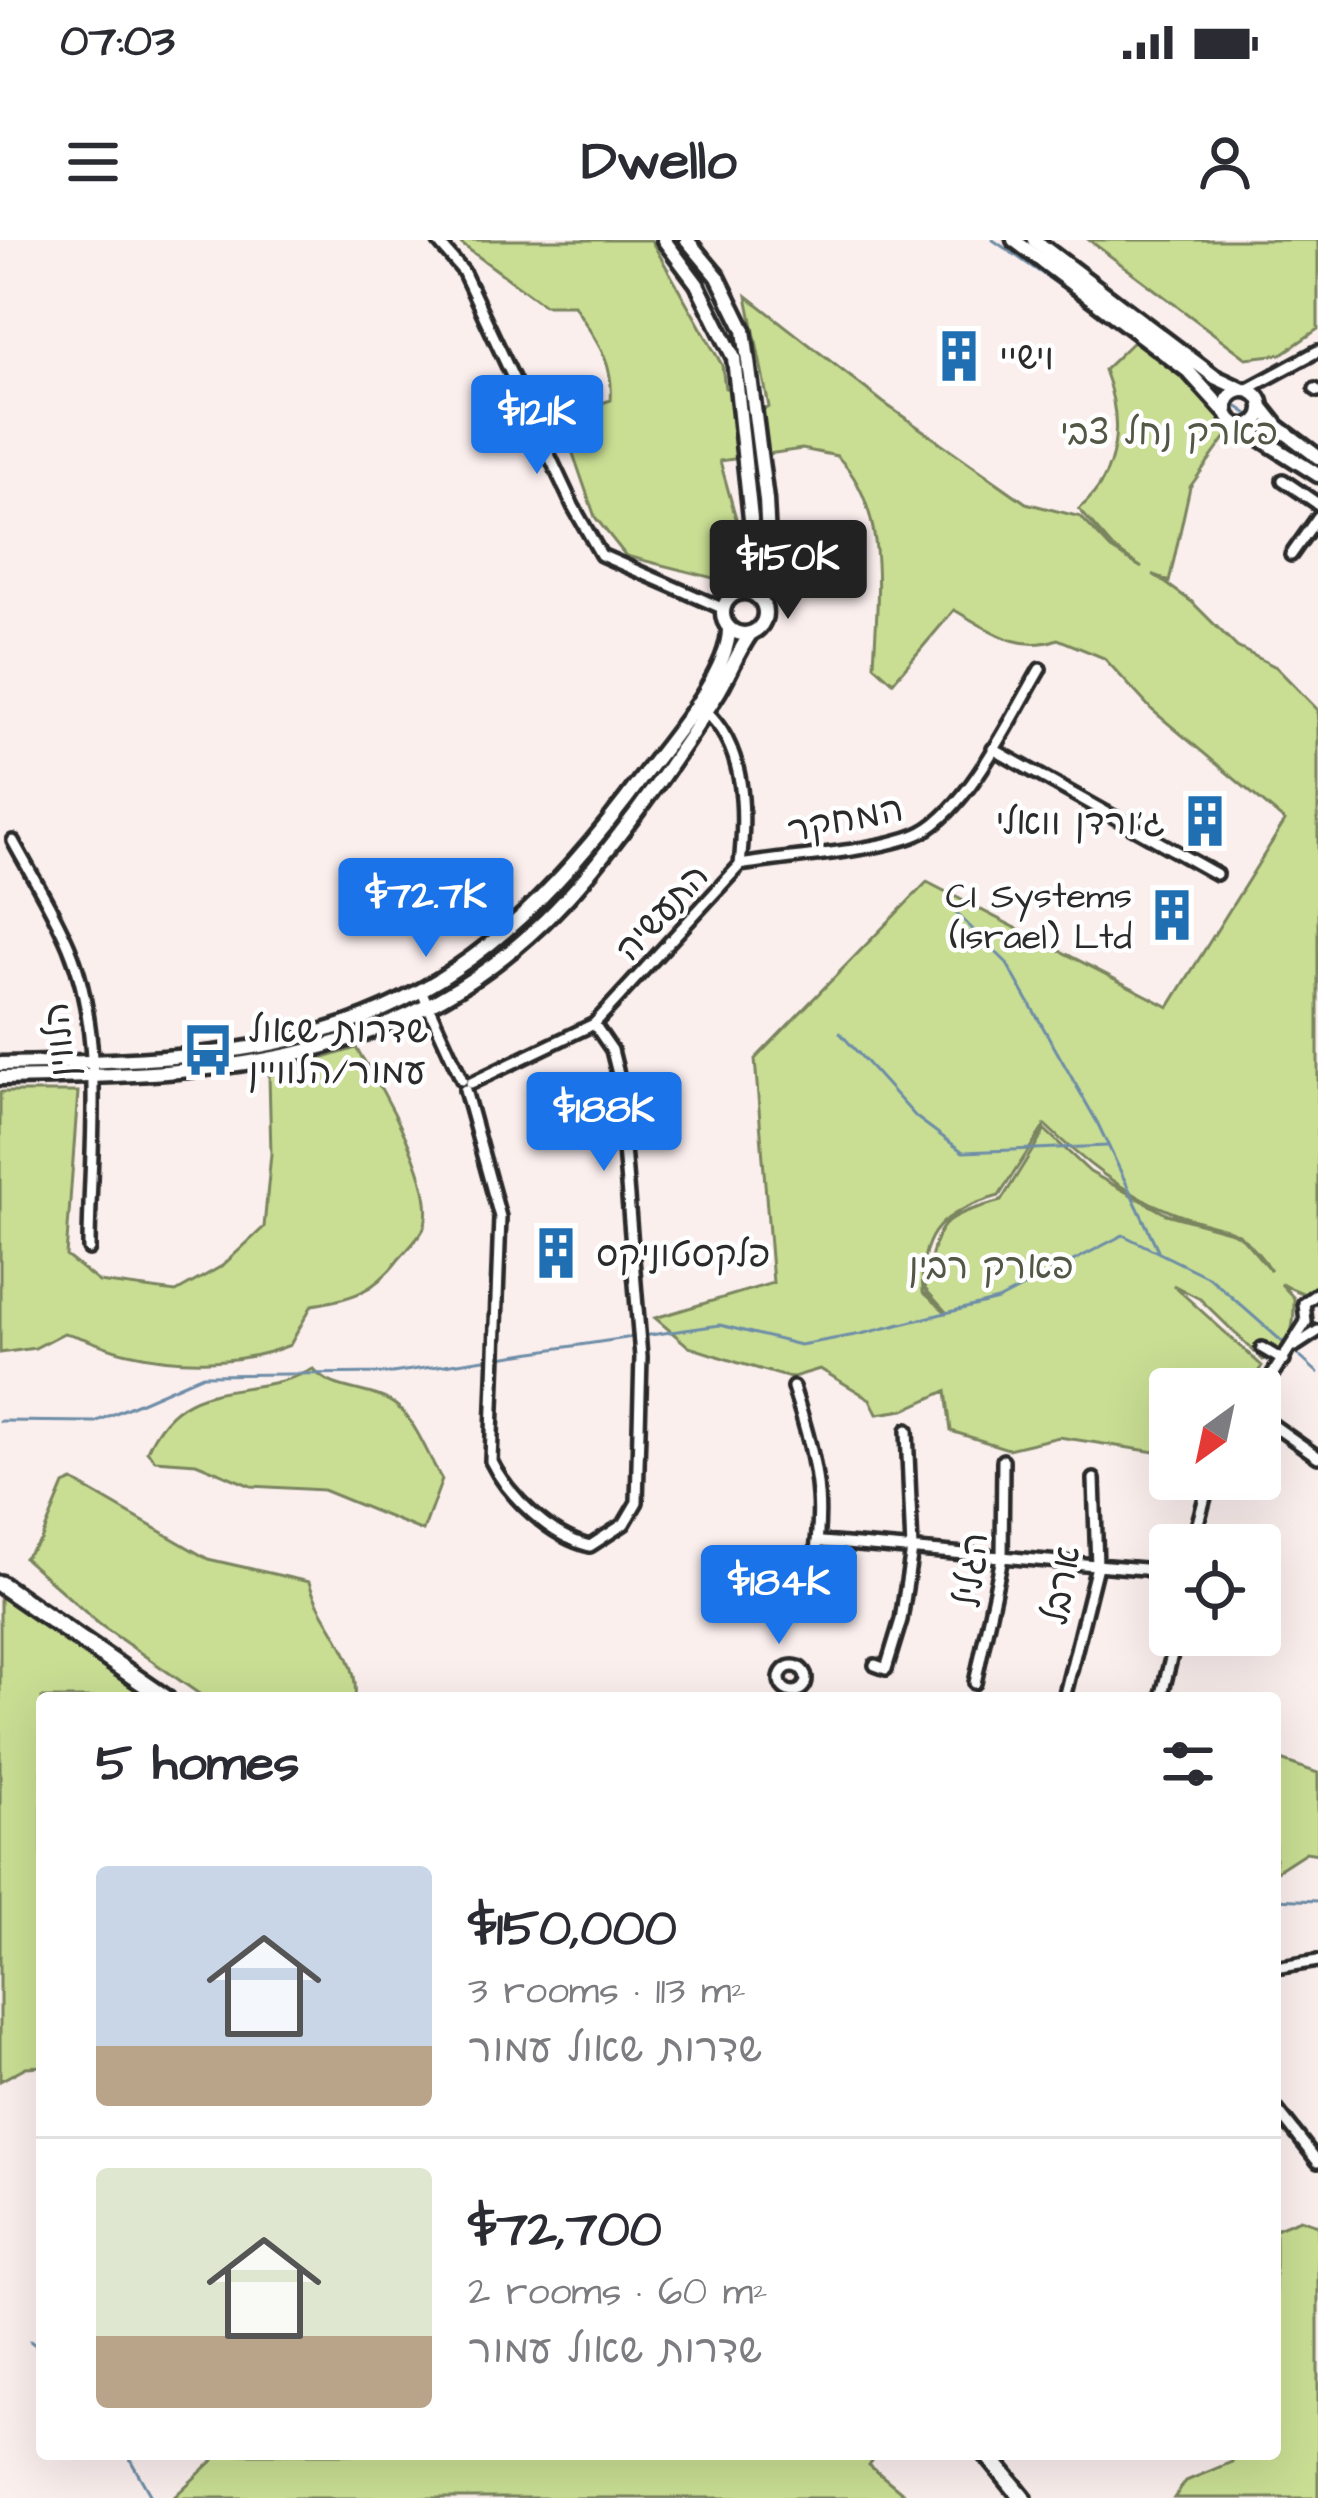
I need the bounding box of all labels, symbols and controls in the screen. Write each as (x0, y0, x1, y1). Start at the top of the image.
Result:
text: 07:03 (60, 11, 175, 73)
text: Dwello (581, 125, 737, 200)
icon: menu (60, 129, 126, 195)
icon: person (1192, 129, 1258, 195)
building icon: וישיי (930, 327, 988, 385)
place label: וישיי (999, 333, 1054, 384)
pin: $121K (453, 375, 621, 477)
text: $121K (498, 387, 576, 441)
park label: פארק נחל צבי (1060, 408, 1278, 459)
pin: $150K (704, 520, 872, 622)
text: $150K (737, 532, 839, 586)
street label: המחקר (783, 784, 908, 857)
building icon: ג'ורדן וואלי (1176, 792, 1234, 850)
place label: ג'ורדן וואלי (996, 798, 1165, 849)
street label: התעשיה (604, 852, 722, 973)
pin: $72.7K (328, 858, 524, 960)
text: $72.7K (365, 870, 487, 924)
place label: CI Systems (Israel) Ltd (946, 871, 1132, 963)
building icon: CI Systems (Israel) Ltd (1143, 886, 1201, 944)
street label: הלווין (31, 1000, 90, 1080)
place label: שדרות שאול עמור/הלוויין (248, 1006, 428, 1098)
bus stop icon: שדרות שאול עמור/הלוויין (179, 1021, 237, 1079)
pin: $188K (520, 1072, 688, 1174)
text: $188K (554, 1084, 654, 1138)
building icon: פלקסטוניקס (527, 1224, 585, 1282)
place label: פלקסטוניקס (596, 1230, 770, 1281)
park label: פארק רבין (908, 1242, 1074, 1293)
north arrow (1149, 1368, 1281, 1500)
map controls (1149, 1368, 1281, 1656)
button: locate (1149, 1524, 1281, 1656)
street label: הגליל (943, 1530, 1002, 1610)
street label: ארבל (1030, 1542, 1095, 1629)
pin: $184K (695, 1545, 863, 1647)
text: $184K (728, 1557, 830, 1611)
text: 5 homes (96, 1729, 299, 1800)
icon: filters (1155, 1731, 1221, 1797)
text: $150,000 (468, 1894, 677, 1965)
icon: home (192, 1914, 336, 2058)
text: 3 rooms · 113 m² (468, 1965, 746, 2019)
text: שדרות שאול עמור (468, 2023, 762, 2077)
text: $72,700 (468, 2195, 662, 2266)
icon: home (192, 2216, 336, 2360)
text: 2 rooms · 60 m² (468, 2266, 768, 2320)
text: שדרות שאול עמור (468, 2324, 762, 2378)

